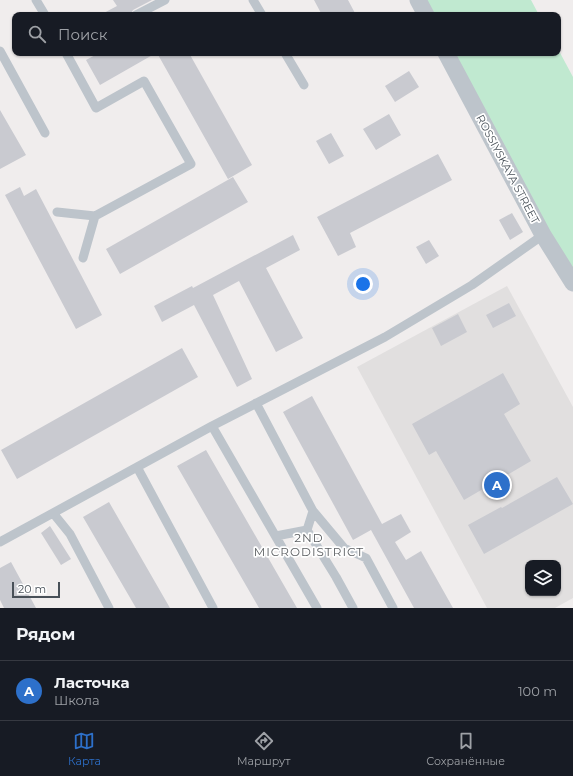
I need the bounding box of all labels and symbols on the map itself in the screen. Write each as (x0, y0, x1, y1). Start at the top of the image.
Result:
street label: ROSSIYSKAYA STREET (473, 112, 543, 227)
your location (353, 274, 373, 294)
pin: A (484, 470, 510, 500)
district label: 2ND MICRODISTRICT (254, 530, 364, 559)
scale bar (12, 580, 60, 599)

